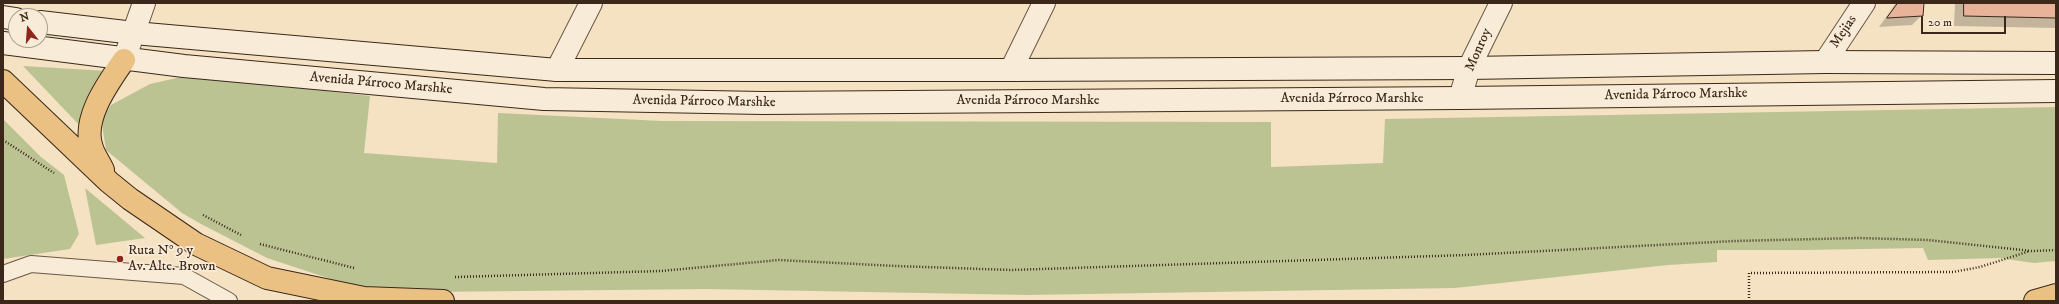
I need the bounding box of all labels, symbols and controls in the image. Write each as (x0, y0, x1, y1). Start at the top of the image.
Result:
north arrow (8, 8, 48, 48)
scale bar (1923, 8, 2008, 34)
text: N (18, 9, 31, 25)
street label: Mejias (1827, 12, 1861, 52)
text: 20 m (1928, 15, 1952, 30)
street label: Monroy (1462, 26, 1496, 74)
street label: Avenida Párroco Marshke (309, 69, 453, 99)
street label: Avenida Párroco Marshke (1604, 85, 1748, 105)
street label: Avenida Párroco Marshke (1280, 91, 1424, 107)
street label: Avenida Párroco Marshke (632, 92, 776, 112)
street label: Avenida Párroco Marshke (956, 93, 1100, 109)
place label: Ruta N° 9 y Av. Alte. Brown (128, 243, 215, 276)
marker: Ruta N° 9 y Av. Alte. Brown (115, 254, 125, 264)

